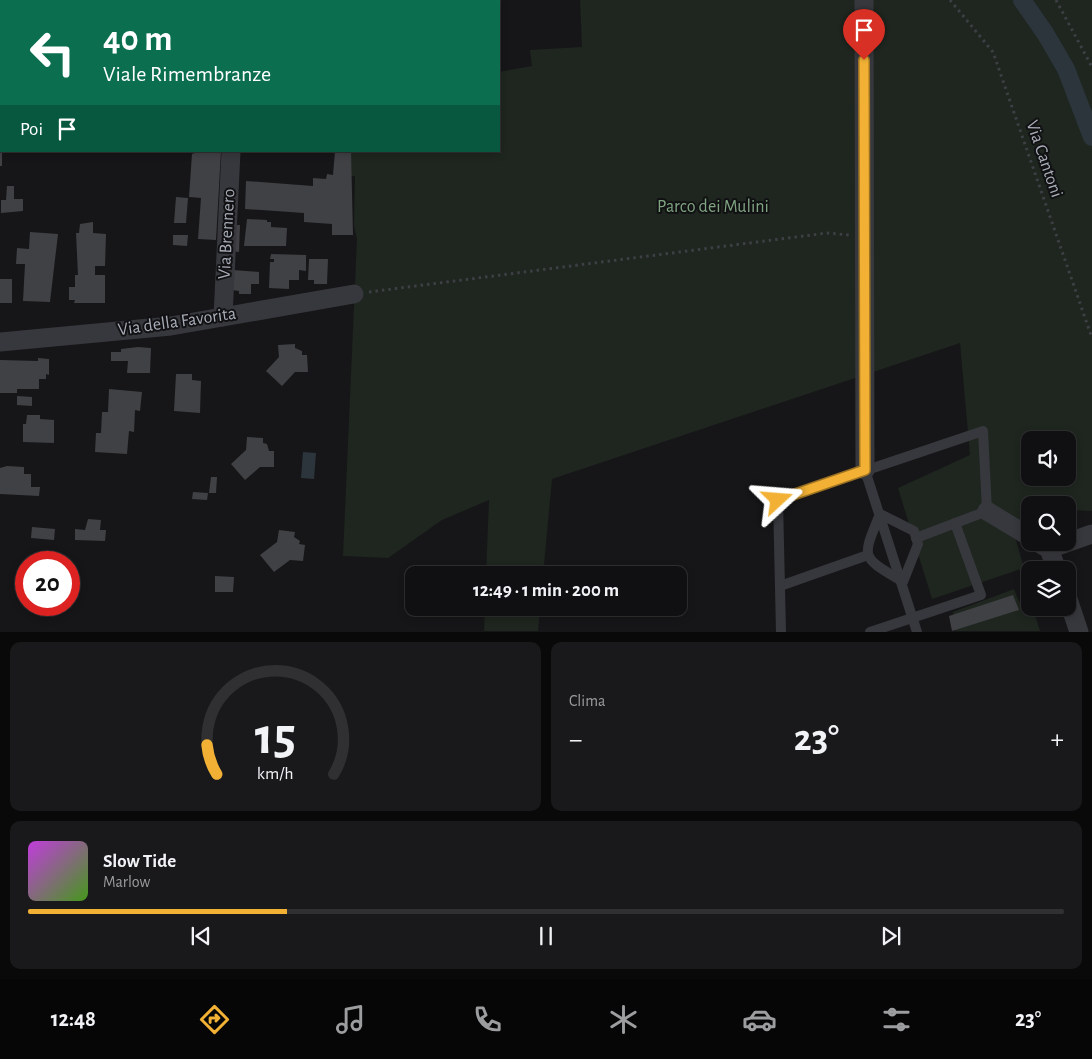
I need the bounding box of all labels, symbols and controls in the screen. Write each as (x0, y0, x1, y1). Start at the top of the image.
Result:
pin (843, 9, 885, 60)
icon: arrive (850, 16, 878, 44)
icon: left (20, 20, 85, 85)
text: 40 m (103, 22, 172, 57)
text: Viale Rimembranze (103, 63, 271, 85)
icon: arrive (53, 115, 81, 143)
street label: Via Cantoni (1022, 118, 1066, 200)
text: Poi (20, 120, 43, 139)
street label: Via Brennero (216, 188, 238, 280)
park label: Parco dei Mulini (657, 198, 769, 216)
street label: Via della Favorita (117, 305, 237, 339)
map controls (1021, 431, 1076, 616)
button: sound (1021, 431, 1076, 486)
position arrow (751, 473, 803, 525)
button: search (1021, 496, 1076, 551)
speed limit sign: 20 (15, 551, 80, 616)
button: layers (1021, 561, 1076, 616)
text: 12:49 · 1 min · 200 m (473, 581, 619, 600)
text: Clima (569, 693, 605, 709)
text: 15 (255, 711, 296, 763)
text: 23° (794, 720, 839, 758)
text: − (569, 726, 582, 754)
text: + (1051, 726, 1064, 754)
text: km/h (257, 765, 294, 783)
text: Slow Tide (103, 852, 176, 871)
text: Marlow (103, 874, 150, 890)
icon: previous (187, 922, 215, 950)
icon: pause (532, 922, 560, 950)
icon: next (877, 922, 905, 950)
icon: directions (197, 1002, 232, 1037)
icon: music (333, 1002, 368, 1037)
icon: phone (470, 1002, 505, 1037)
icon: climate (606, 1002, 641, 1037)
icon: car (742, 1002, 777, 1037)
icon: filters (879, 1002, 914, 1037)
text: 12:48 (51, 1008, 96, 1030)
text: 23° (1015, 1008, 1041, 1030)

